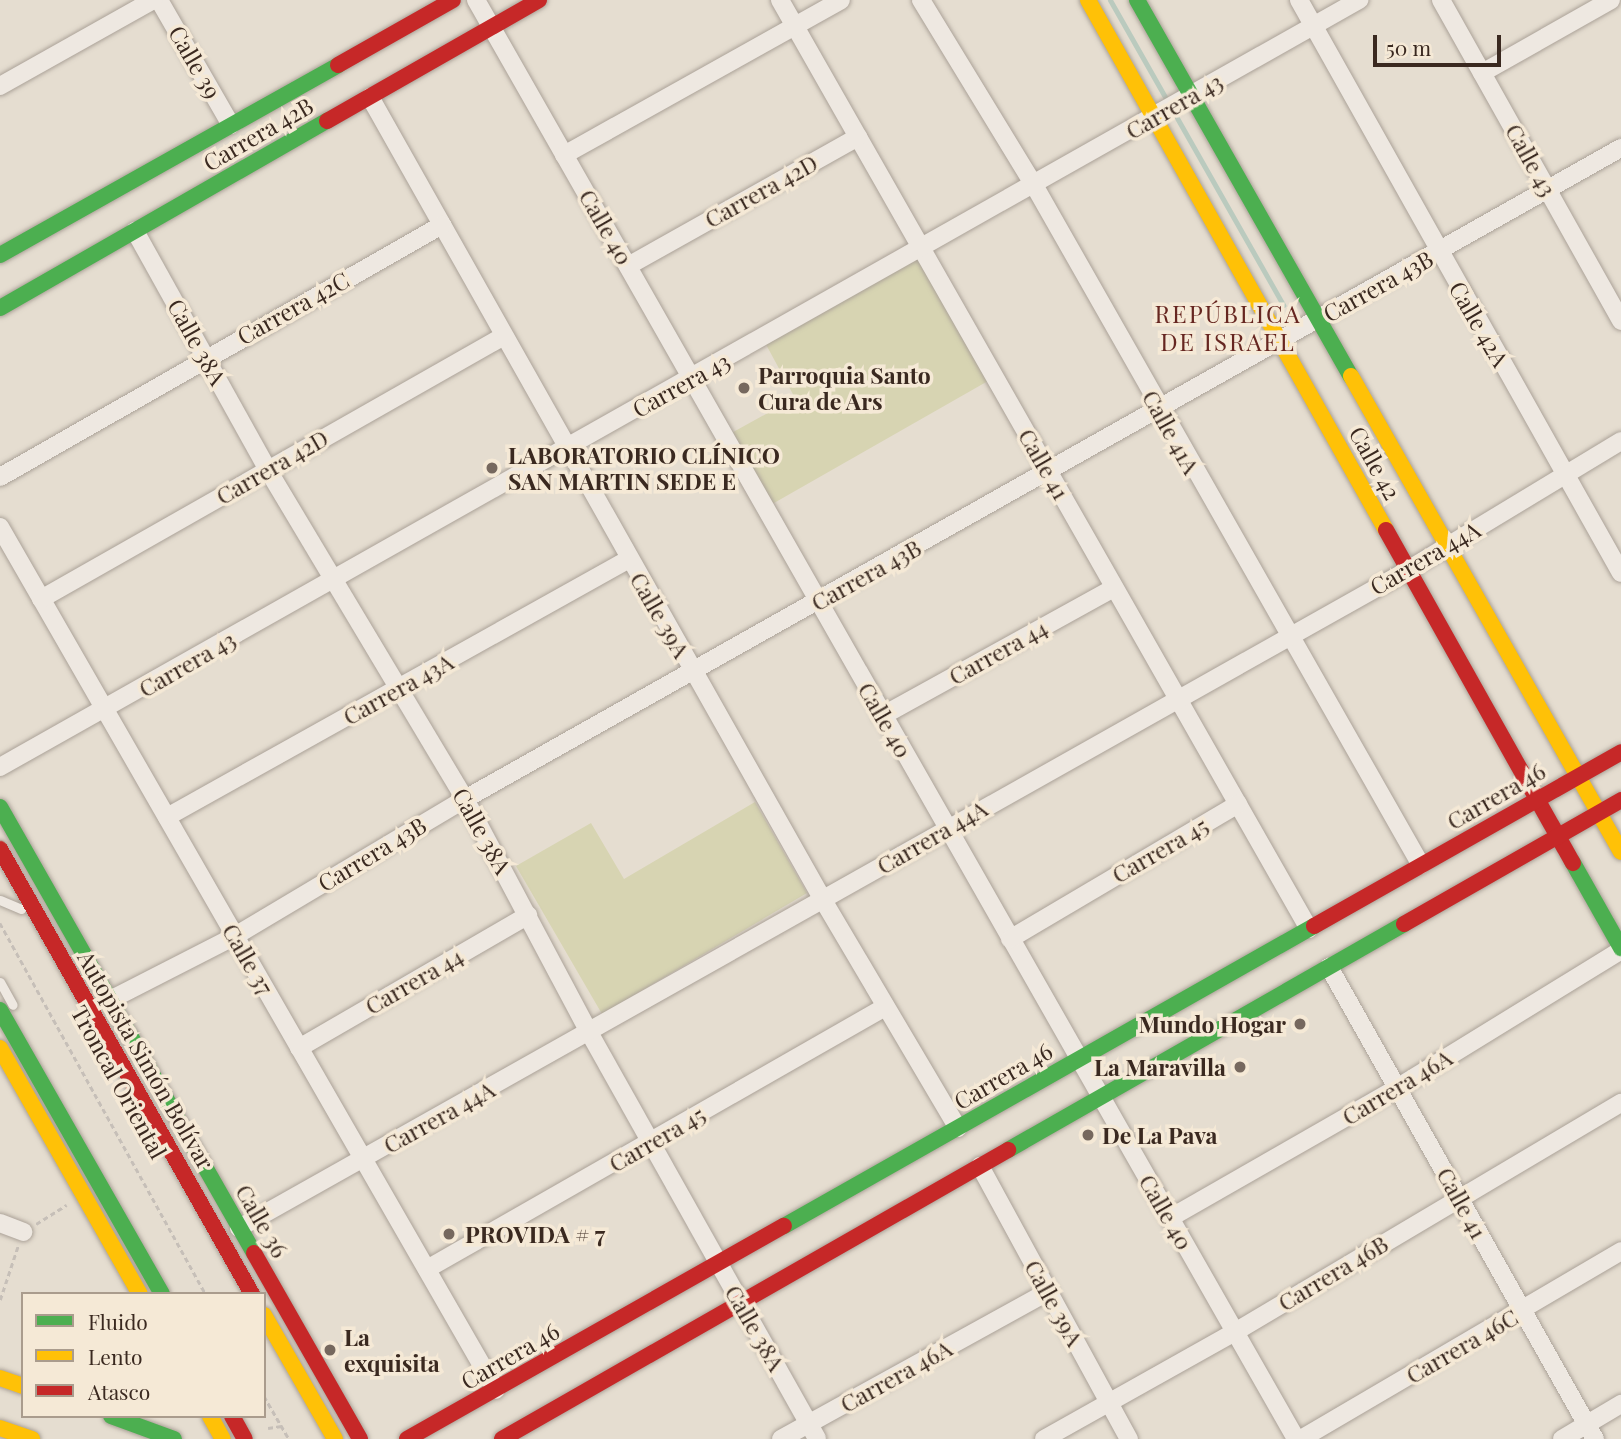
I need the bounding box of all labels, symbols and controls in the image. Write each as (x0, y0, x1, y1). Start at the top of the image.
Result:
street label: Calle 39 (163, 21, 227, 103)
scale bar (1376, 21, 1504, 65)
text: 50 m (1386, 33, 1431, 61)
street label: Carrera 43 (1120, 67, 1228, 145)
street label: Carrera 42B (198, 91, 318, 177)
street label: Calle 43 (1500, 119, 1562, 201)
street label: Carrera 42D (699, 149, 823, 233)
street label: Calle 40 (573, 184, 639, 270)
street label: Carrera 43B (1318, 244, 1438, 328)
street label: Carrera 42C (232, 266, 354, 350)
street label: Calle 42A (1443, 276, 1515, 372)
street label: Calle 38A (162, 294, 232, 390)
district label: REPÚBLICA DE ISRAEL (1156, 300, 1300, 356)
street label: Carrera 43 (627, 347, 735, 423)
place label: Parroquia Santo Cura de Ars (758, 361, 931, 415)
marker: Parroquia Santo Cura de Ars (736, 380, 752, 396)
street label: Calle 41A (1137, 385, 1205, 479)
street label: Calle 42 (1344, 421, 1406, 505)
street label: Carrera 42D (211, 424, 333, 510)
street label: Calle 41 (1013, 424, 1075, 504)
place label: LABORATORIO CLÍNICO SAN MARTIN SEDE E (508, 441, 780, 495)
marker: LABORATORIO CLÍNICO SAN MARTIN SEDE E (482, 458, 502, 478)
street label: Carrera 44A (1365, 515, 1485, 601)
street label: Carrera 43B (806, 533, 926, 617)
street label: Calle 39A (625, 567, 695, 663)
street label: Carrera 44 (944, 613, 1052, 691)
street label: Carrera 43 (133, 625, 241, 703)
street label: Carrera 43A (338, 647, 458, 731)
street label: Calle 40 (852, 677, 918, 763)
street label: Carrera 46 (1442, 757, 1550, 835)
street label: Calle 38A (447, 783, 517, 879)
street label: Carrera 44A (872, 794, 992, 880)
street label: Carrera 43B (313, 811, 431, 897)
street label: Carrera 45 (1107, 811, 1213, 889)
street label: Calle 37 (217, 919, 279, 999)
street label: Carrera 44 (360, 942, 468, 1020)
street label: Autopista Simón Bolívar (72, 946, 220, 1174)
street label: Troncal Oriental (66, 1001, 172, 1163)
place label: Mundo Hogar (1139, 1010, 1286, 1038)
marker: Mundo Hogar (1292, 1016, 1308, 1032)
street label: Carrera 46 (949, 1037, 1057, 1115)
street label: Carrera 46A (1337, 1043, 1457, 1131)
place label: La Maravilla (1094, 1053, 1226, 1081)
marker: La Maravilla (1232, 1059, 1248, 1075)
street label: Carrera 44A (378, 1075, 500, 1159)
street label: Carrera 45 (604, 1100, 710, 1178)
place label: De La Pava (1102, 1121, 1218, 1149)
marker: De La Pava (1080, 1127, 1096, 1143)
street label: Calle 41 (1431, 1162, 1493, 1244)
street label: Calle 40 (1133, 1169, 1199, 1255)
street label: Calle 36 (230, 1180, 294, 1262)
place label: PROVIDA # 7 (465, 1220, 605, 1248)
marker: PROVIDA # 7 (439, 1224, 459, 1244)
street label: Carrera 46B (1273, 1229, 1393, 1317)
street label: Calle 39A (1019, 1255, 1089, 1351)
street label: Calle 38A (719, 1280, 791, 1376)
legend (21, 1292, 266, 1418)
street label: Carrera 46C (1401, 1303, 1523, 1389)
text: Fluido (88, 1307, 148, 1335)
street label: Carrera 46 (456, 1317, 564, 1395)
place label: La exquisita (344, 1323, 440, 1377)
street label: Carrera 46A (835, 1334, 957, 1418)
text: Lento (88, 1342, 142, 1370)
marker: La exquisita (322, 1342, 338, 1358)
text: Atasco (88, 1377, 150, 1405)

